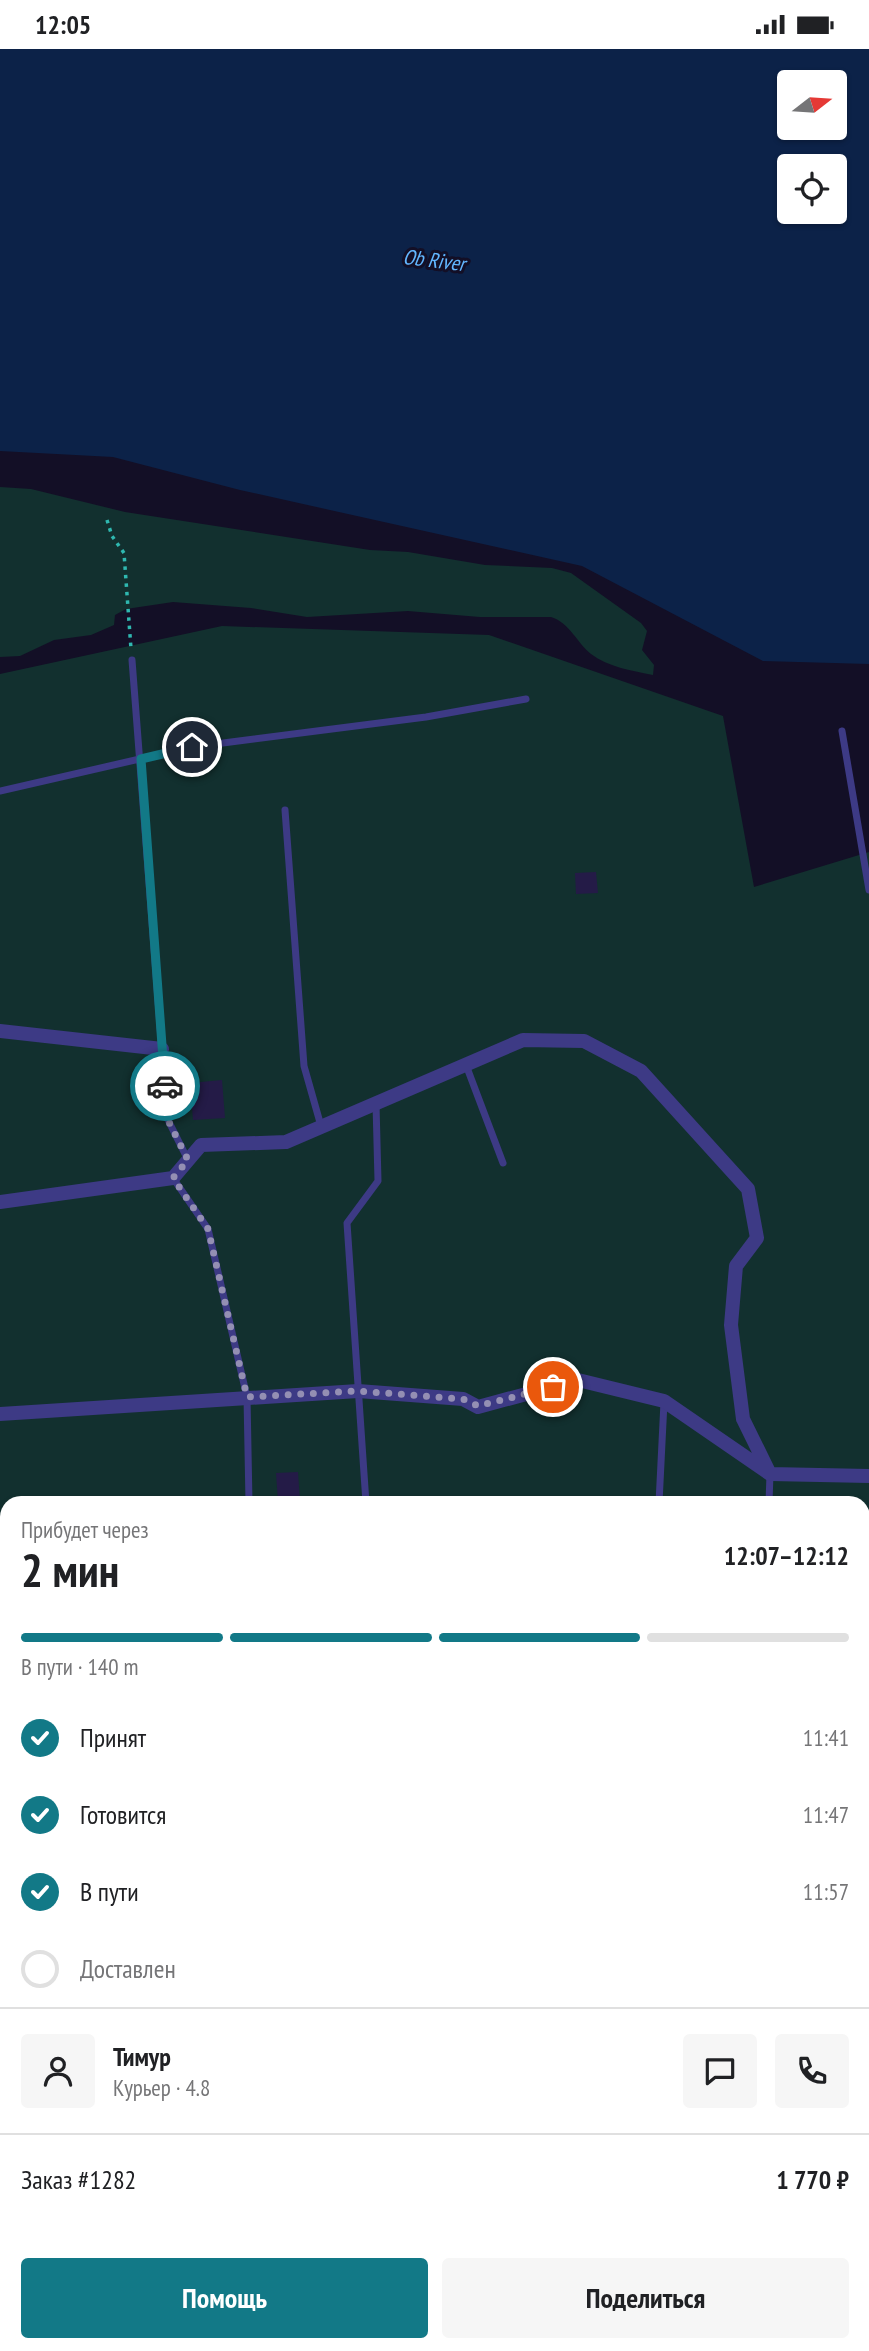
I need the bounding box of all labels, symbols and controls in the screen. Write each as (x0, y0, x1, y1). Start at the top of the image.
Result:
text: 12:05 (35, 8, 91, 41)
north arrow (777, 70, 847, 140)
map controls (777, 70, 847, 224)
button: locate (777, 154, 847, 224)
water label: Ob River (401, 243, 470, 278)
pin (162, 717, 222, 777)
icon: home (173, 728, 211, 766)
courier (130, 1051, 200, 1121)
icon: car (146, 1067, 184, 1105)
pin (523, 1357, 583, 1417)
icon: bag (534, 1368, 572, 1406)
text: Прибудет через (21, 1515, 149, 1544)
text: 12:07–12:12 (724, 1539, 849, 1572)
text: 2 мин (21, 1540, 119, 1600)
text: В пути · 140 m (21, 1652, 138, 1681)
icon: check (21, 1719, 59, 1757)
text: Принят (80, 1721, 146, 1754)
text: 11:41 (803, 1723, 849, 1752)
icon: check (21, 1796, 59, 1834)
text: Готовится (80, 1798, 166, 1831)
text: 11:47 (803, 1800, 849, 1829)
icon: check (21, 1873, 59, 1911)
text: В пути (80, 1875, 139, 1908)
text: 11:57 (803, 1877, 849, 1906)
text: Доставлен (80, 1952, 176, 1985)
button: person (21, 2034, 95, 2108)
button: chat (683, 2034, 757, 2108)
button: phone (775, 2034, 849, 2108)
text: Тимур (113, 2040, 171, 2073)
text: Курьер · 4.8 (113, 2073, 210, 2102)
text: Заказ #1282 (21, 2163, 136, 2196)
text: 1 770 ₽ (776, 2163, 849, 2196)
button: Помощь (21, 2258, 428, 2338)
button: Поделиться (442, 2258, 849, 2338)

